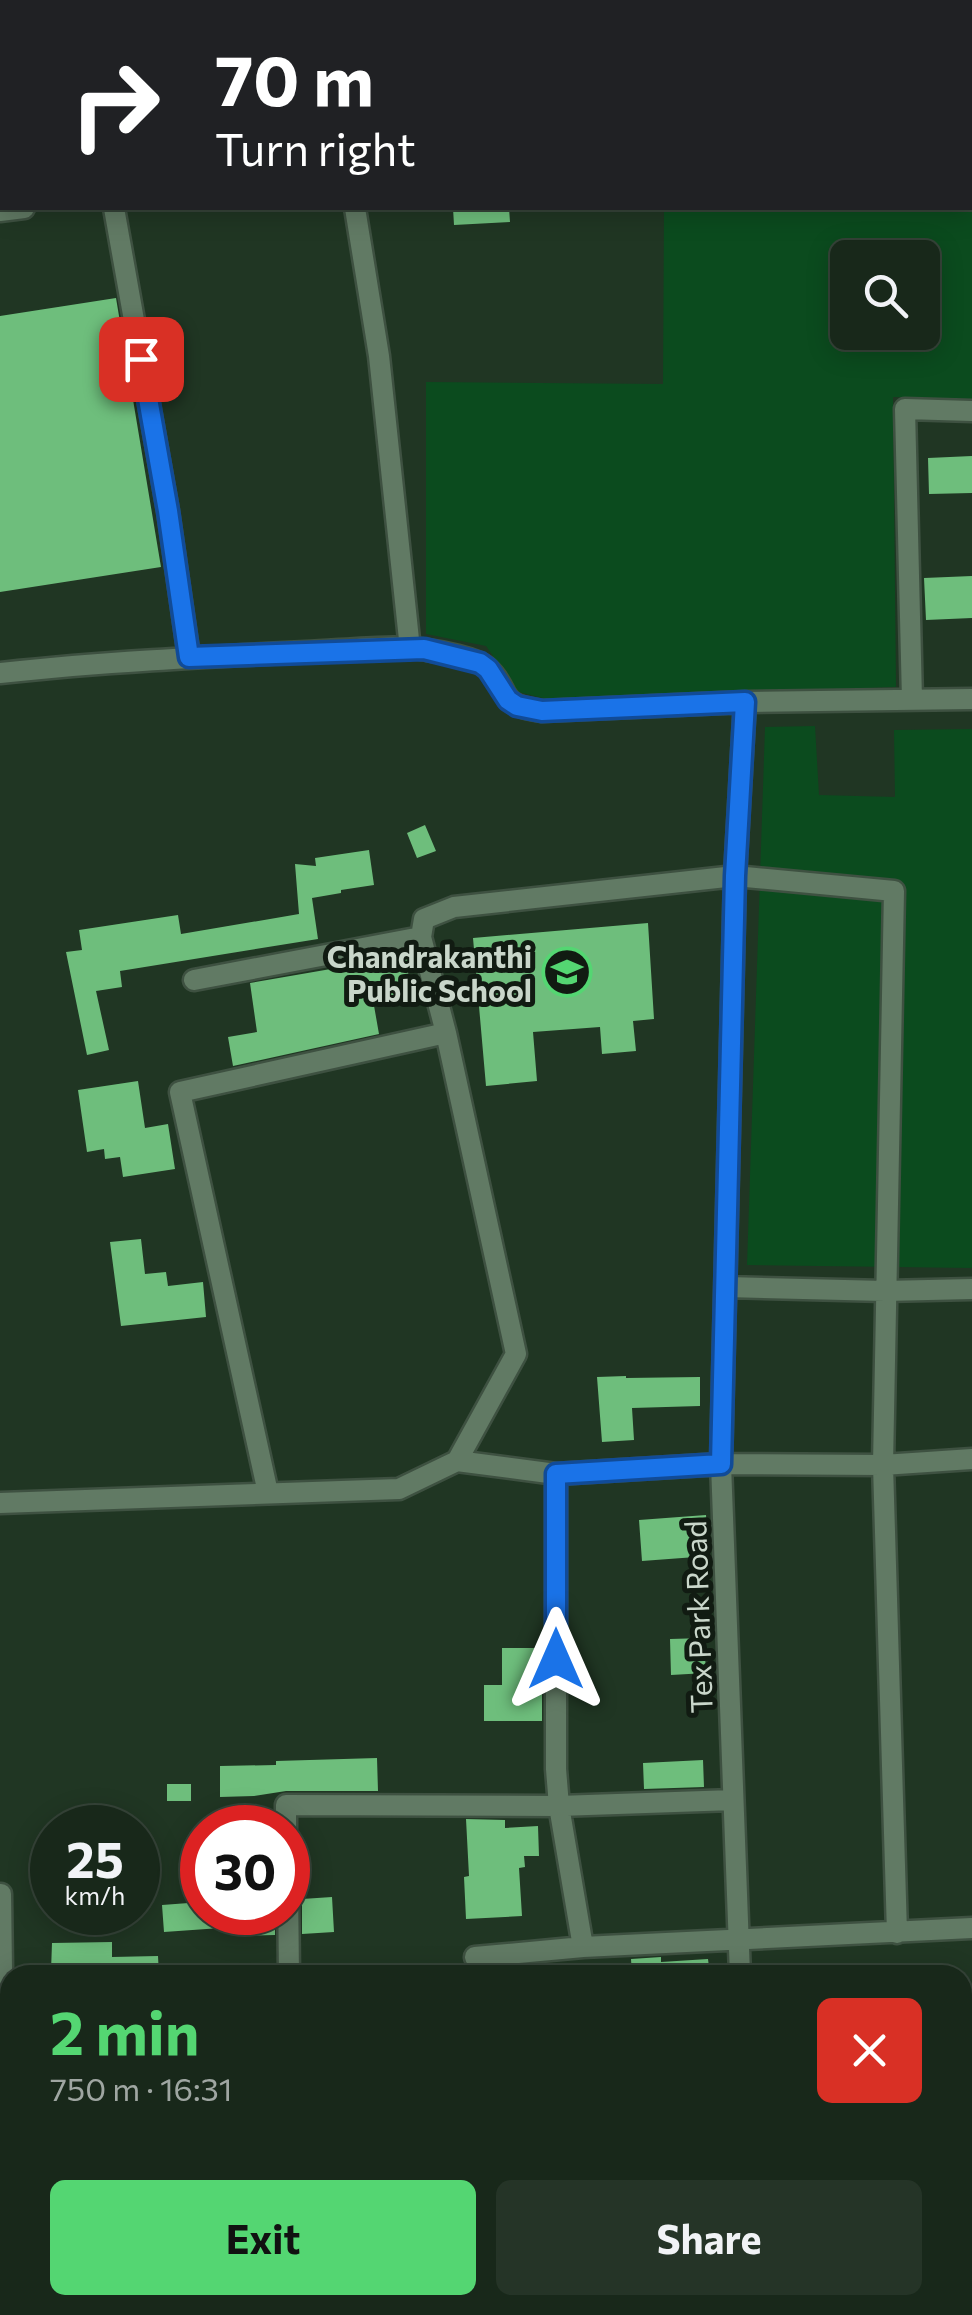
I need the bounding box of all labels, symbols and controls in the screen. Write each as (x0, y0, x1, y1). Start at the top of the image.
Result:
text: 70 m (215, 35, 374, 120)
icon: right (50, 40, 180, 170)
text: Turn right (215, 120, 416, 175)
map controls (830, 240, 940, 350)
button: search (830, 240, 940, 350)
pin (99, 317, 184, 402)
icon: arrive (114, 332, 169, 387)
place label: Chandrakanthi Public School (327, 937, 532, 1008)
school or university icon: Chandrakanthi Public School (541, 946, 593, 998)
street label: Tex Park Road (675, 1520, 719, 1714)
position arrow (504, 1607, 608, 1711)
speed limit sign: 30 (180, 1805, 310, 1935)
text: 25 (66, 1827, 124, 1888)
text: km/h (65, 1880, 125, 1910)
text: 2 min (50, 1994, 199, 2067)
button: close (817, 1998, 922, 2103)
text: 750 m · 16:31 (50, 2068, 233, 2108)
button: Exit (50, 2180, 476, 2295)
button: Share (496, 2180, 922, 2295)

